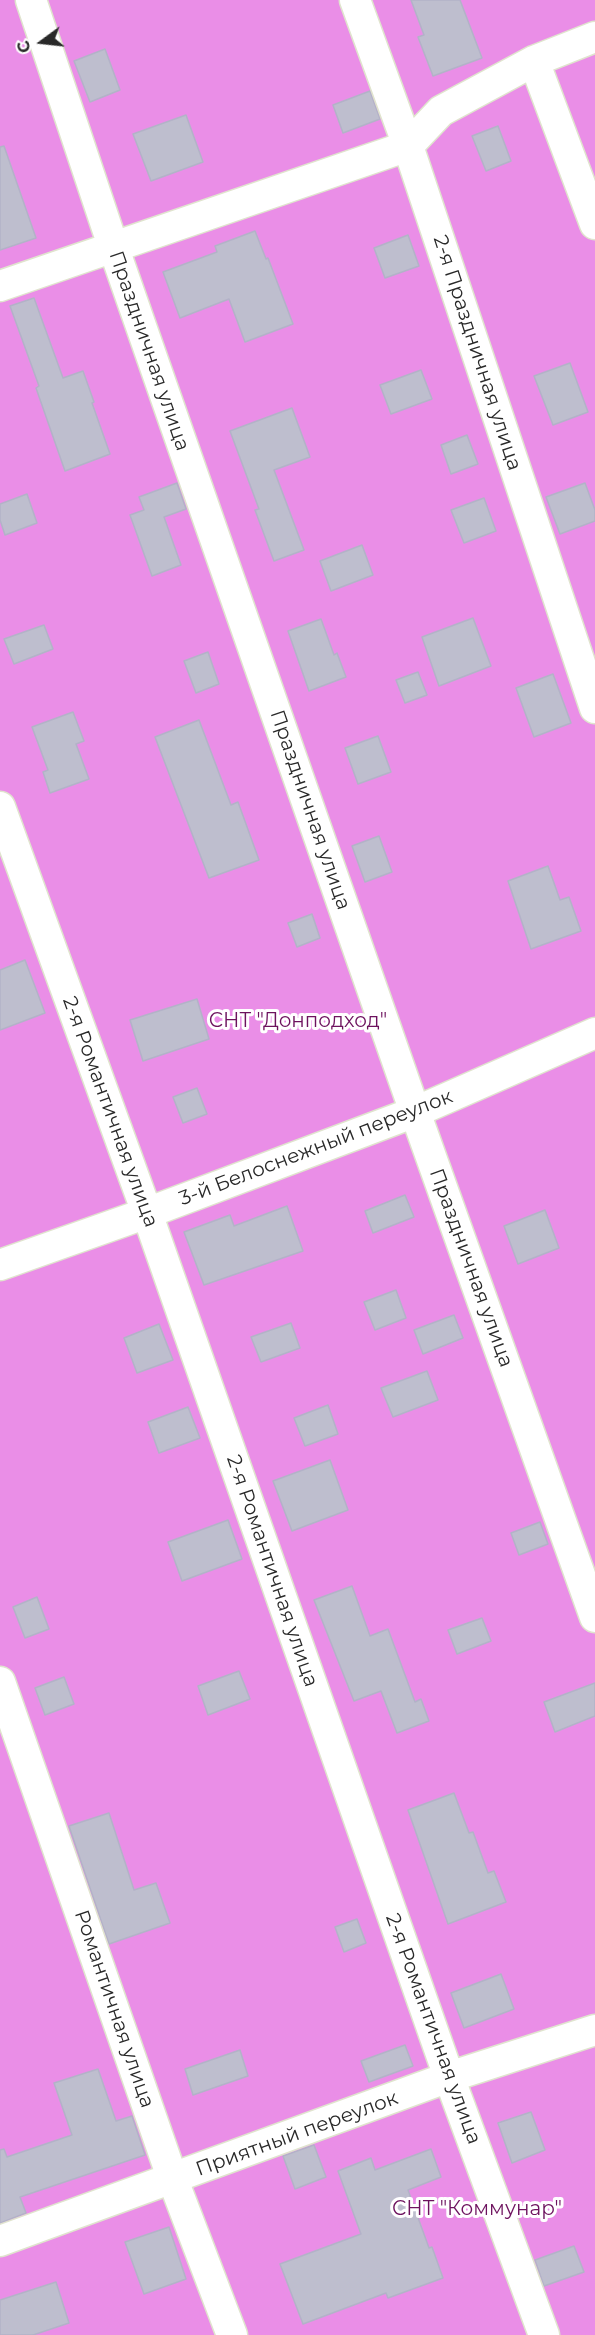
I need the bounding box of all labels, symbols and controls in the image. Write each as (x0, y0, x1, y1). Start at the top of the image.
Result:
north arrow (12, 12, 72, 72)
text: С (13, 39, 35, 55)
street label: 2-я Праздничная улица (428, 233, 526, 473)
street label: Праздничная улица (104, 248, 194, 454)
street label: Праздничная улица (265, 707, 355, 913)
street label: 2-я Романтичная улица (57, 993, 163, 1231)
park label: СНТ "Донподход" (209, 1009, 387, 1033)
street label: 3-й Белоснежный переулок (176, 1085, 456, 1211)
street label: Праздничная улица (424, 1165, 518, 1371)
street label: 2-я Романтичная улица (221, 1452, 323, 1690)
street label: Романтичная улица (69, 1907, 159, 2111)
street label: 2-я Романтичная улица (380, 1910, 486, 2148)
street label: Приятный переулок (193, 2086, 401, 2182)
park label: СНТ "Коммунар" (392, 2197, 562, 2221)

